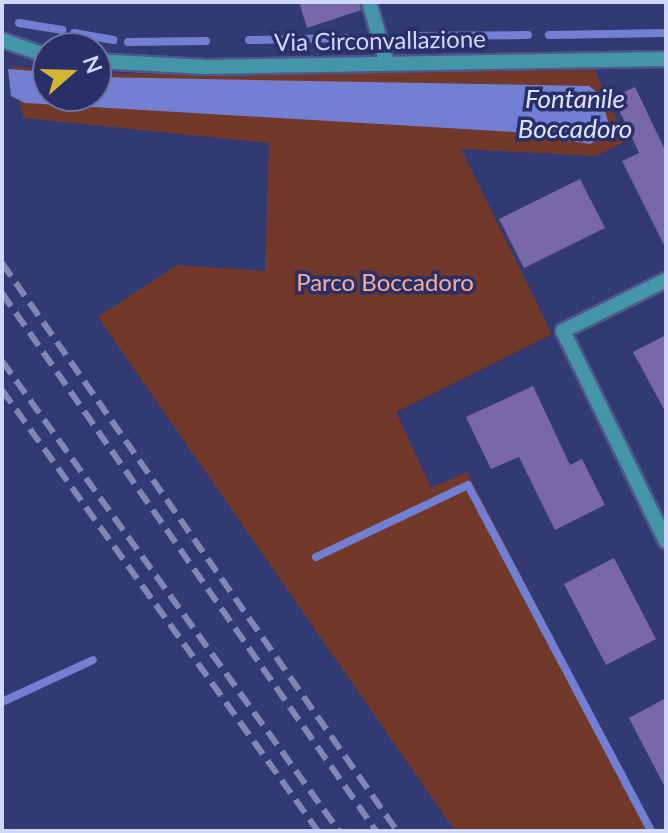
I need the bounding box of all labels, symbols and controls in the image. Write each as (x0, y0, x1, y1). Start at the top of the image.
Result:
street label: Via Circonvallazione (274, 24, 486, 56)
north arrow (32, 32, 112, 112)
text: N (78, 52, 109, 77)
water label: Fontanile Boccadoro (518, 83, 632, 144)
park label: Parco Boccadoro (296, 268, 474, 296)

